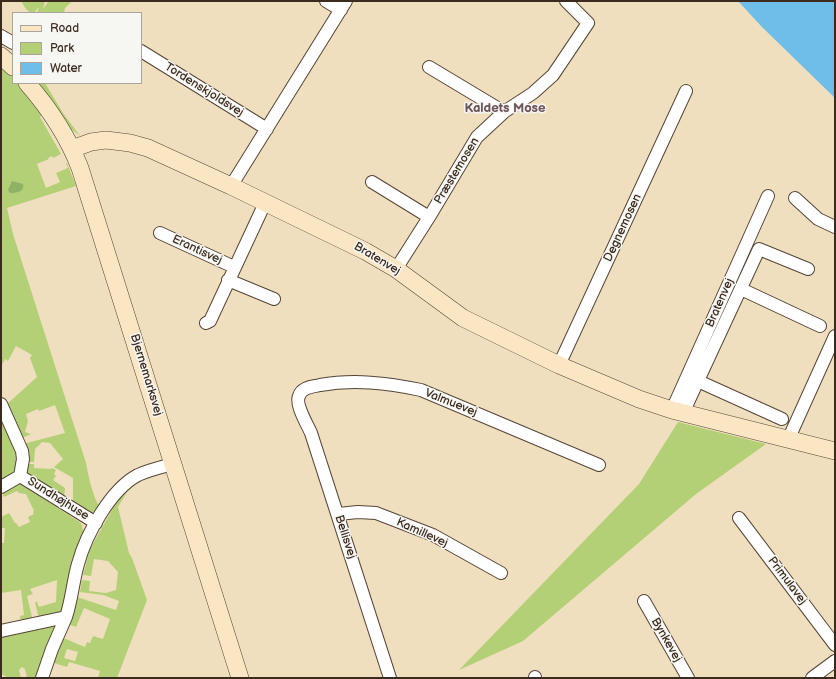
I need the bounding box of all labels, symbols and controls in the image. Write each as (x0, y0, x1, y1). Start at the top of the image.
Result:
legend (12, 12, 142, 84)
text: Road (50, 21, 79, 36)
text: Park (50, 41, 74, 56)
street label: Tordenskjoldsvej (162, 60, 246, 120)
text: Water (50, 61, 82, 76)
district label: Kaldets Mose (465, 101, 545, 117)
street label: Præstemosen (431, 135, 483, 207)
street label: Degnemosen (601, 192, 645, 264)
street label: Erantisvej (170, 232, 224, 268)
street label: Bratenvej (351, 239, 403, 279)
street label: Bratenvej (703, 276, 737, 330)
street label: Bjernemarksvej (127, 332, 165, 418)
street label: Valmuevej (423, 386, 479, 420)
street label: Sundhøjhuse (25, 474, 91, 524)
street label: Bellisvej (331, 513, 359, 561)
street label: Kamillevej (394, 515, 450, 551)
street label: Primulavej (764, 554, 810, 608)
street label: Bynkevej (648, 615, 684, 665)

